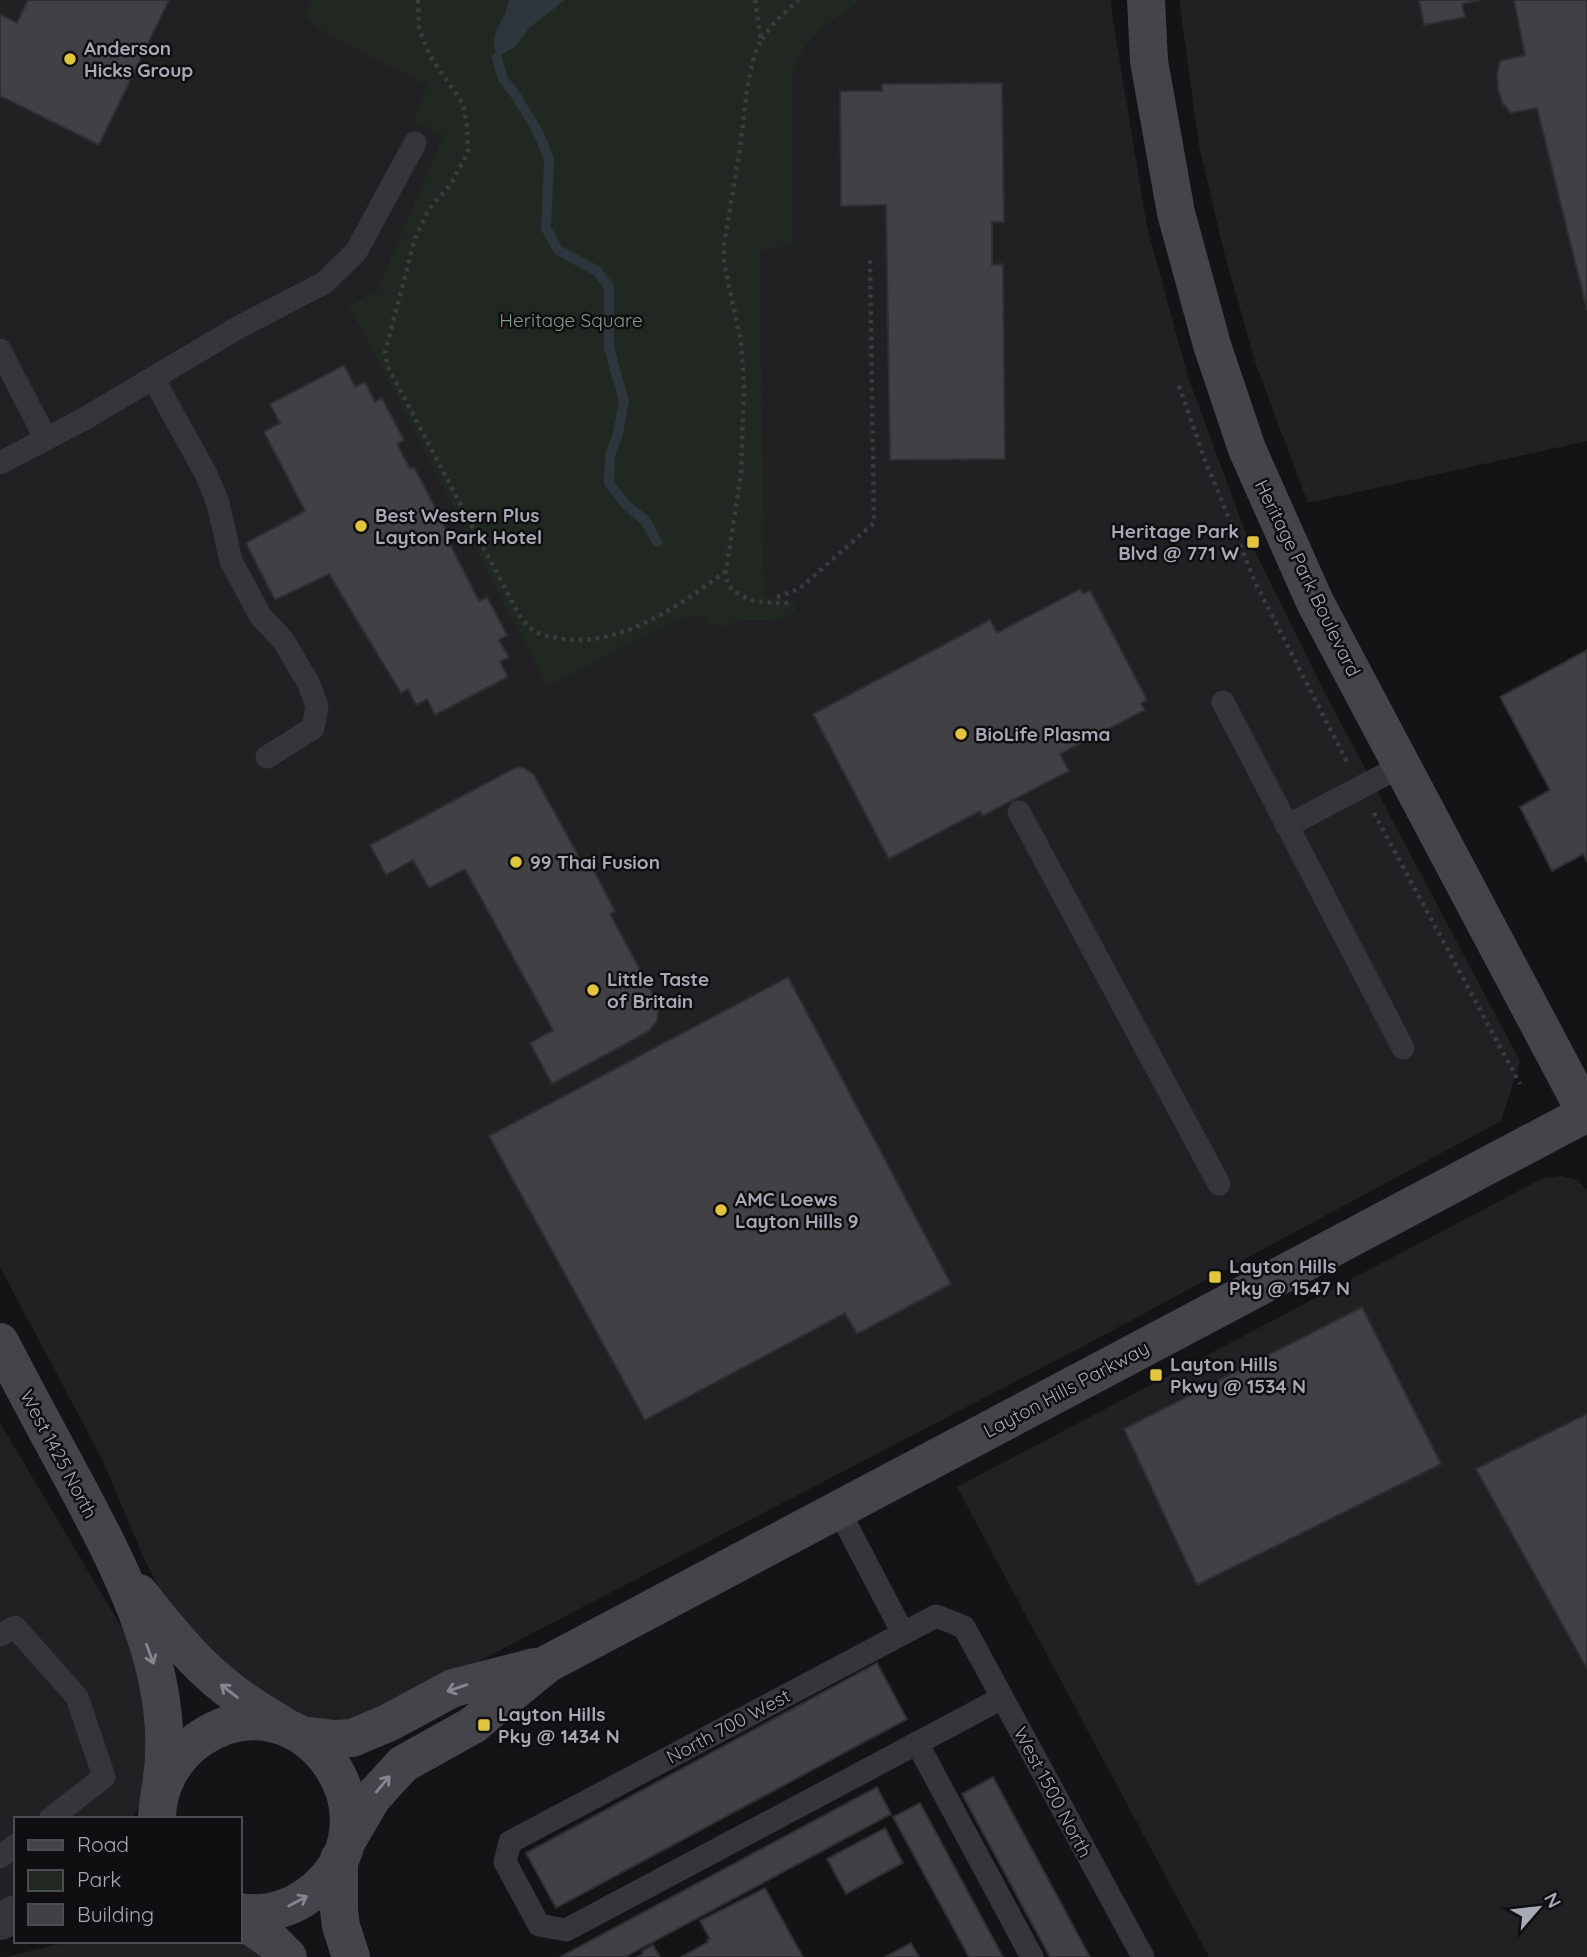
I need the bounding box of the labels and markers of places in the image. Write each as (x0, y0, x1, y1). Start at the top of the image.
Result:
place label: Anderson Hicks Group (84, 36, 193, 82)
marker: Anderson Hicks Group (62, 51, 78, 67)
place label: Best Western Plus Layton Park Hotel (375, 503, 542, 549)
marker: Best Western Plus Layton Park Hotel (353, 518, 369, 534)
place label: Heritage Park Blvd @ 771 W (1111, 519, 1239, 565)
marker: Heritage Park Blvd @ 771 W (1245, 534, 1261, 550)
place label: BioLife Plasma (975, 722, 1110, 746)
marker: BioLife Plasma (953, 726, 969, 742)
place label: 99 Thai Fusion (530, 850, 660, 874)
marker: 99 Thai Fusion (508, 854, 524, 870)
place label: Little Taste of Britain (607, 967, 709, 1013)
marker: Little Taste of Britain (585, 982, 601, 998)
place label: AMC Loews Layton Hills 9 (735, 1187, 859, 1233)
marker: AMC Loews Layton Hills 9 (713, 1202, 729, 1218)
place label: Layton Hills Pky @ 1547 N (1229, 1254, 1350, 1300)
marker: Layton Hills Pky @ 1547 N (1207, 1269, 1223, 1285)
place label: Layton Hills Pkwy @ 1534 N (1170, 1352, 1306, 1398)
marker: Layton Hills Pkwy @ 1534 N (1148, 1367, 1164, 1383)
place label: Layton Hills Pky @ 1434 N (498, 1702, 620, 1748)
marker: Layton Hills Pky @ 1434 N (476, 1717, 492, 1733)

